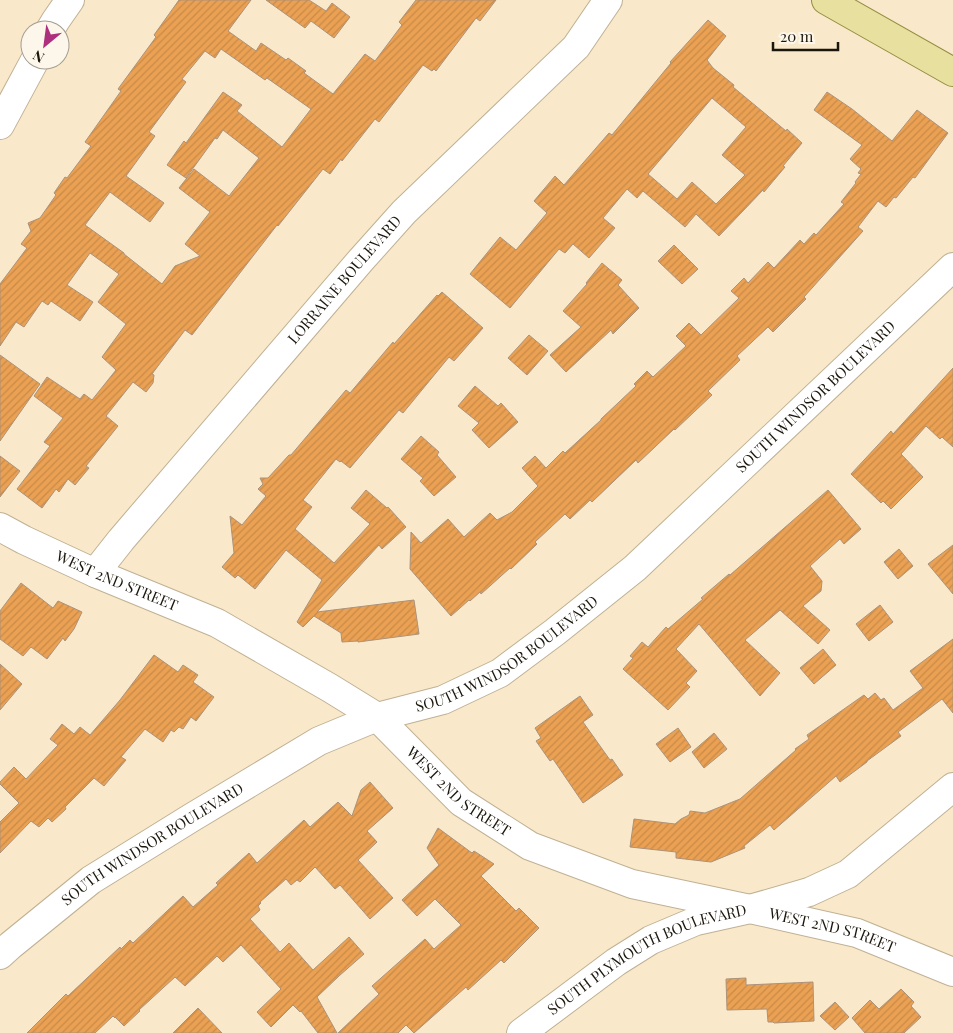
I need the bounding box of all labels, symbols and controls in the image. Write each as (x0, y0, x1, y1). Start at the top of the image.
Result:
north arrow (20, 20, 70, 70)
scale bar (773, 20, 838, 52)
text: 20 m (780, 26, 814, 46)
text: N (29, 46, 47, 68)
street label: LORRAINE BOULEVARD (283, 211, 405, 348)
street label: SOUTH WINDSOR BOULEVARD (731, 316, 899, 476)
street label: WEST 2ND STREET (52, 545, 181, 615)
street label: SOUTH WINDSOR BOULEVARD (413, 590, 602, 716)
street label: WEST 2ND STREET (402, 741, 515, 840)
street label: SOUTH WINDSOR BOULEVARD (57, 778, 247, 909)
street label: SOUTH PLYMOUTH BOULEVARD (543, 899, 748, 1019)
street label: WEST 2ND STREET (766, 902, 899, 957)

